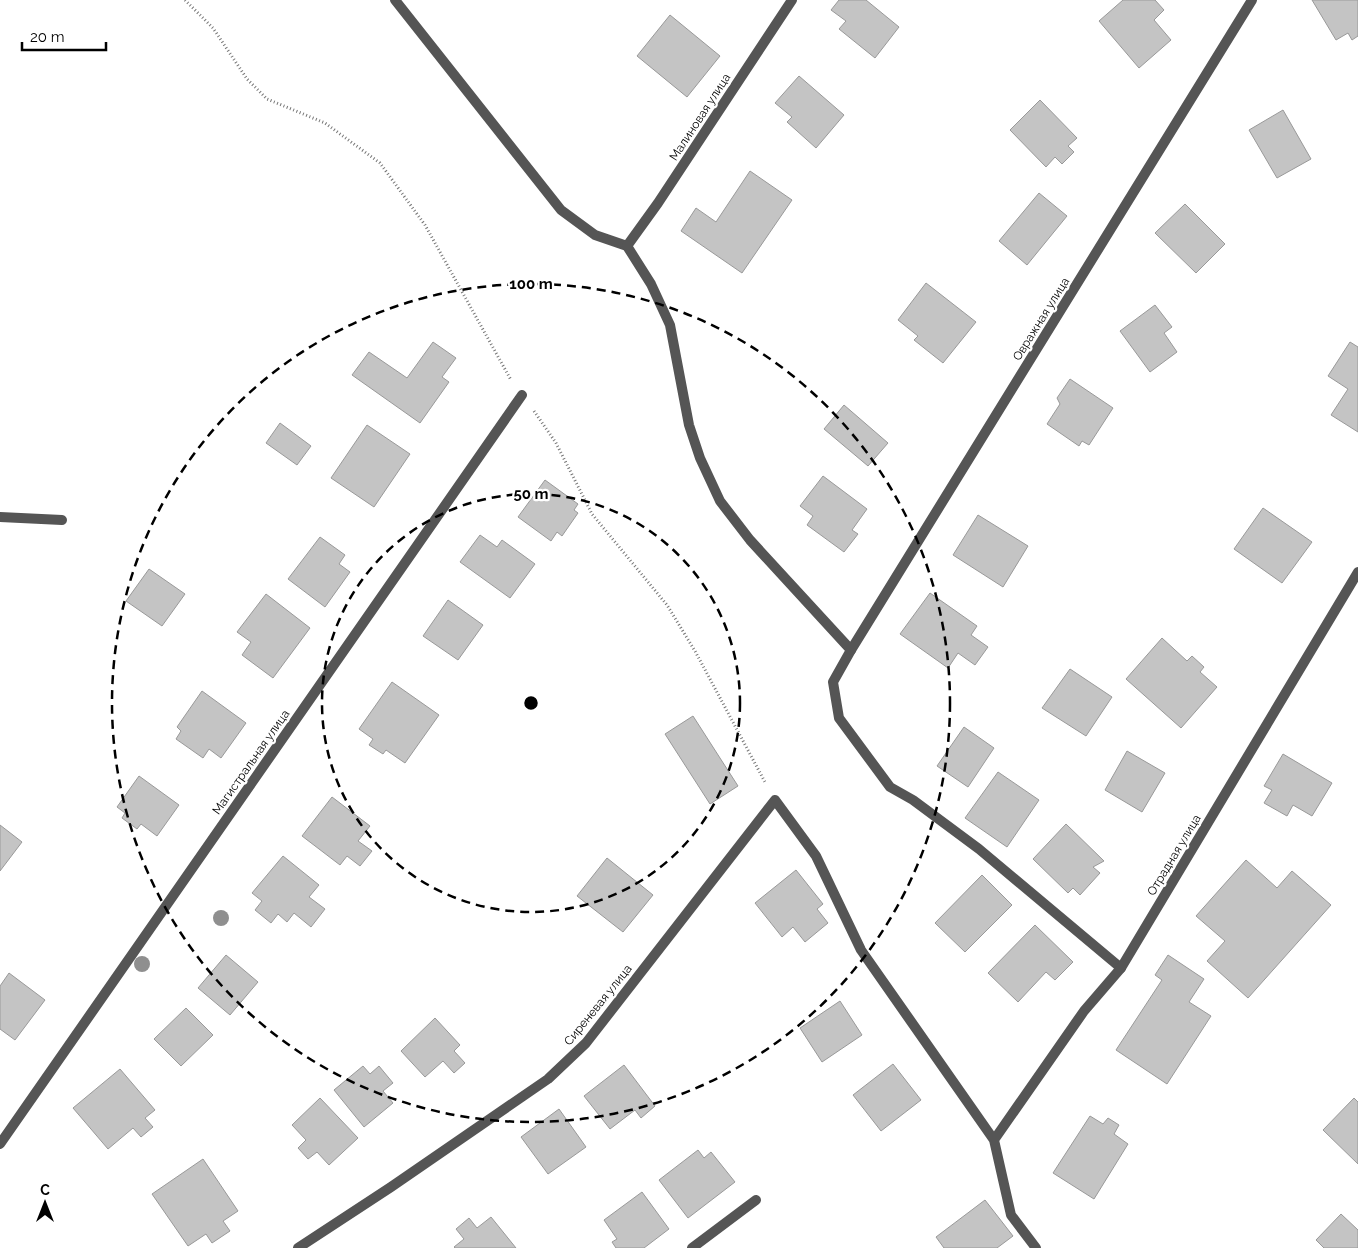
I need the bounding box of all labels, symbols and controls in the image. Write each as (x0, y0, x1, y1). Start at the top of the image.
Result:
scale bar (22, 20, 106, 52)
text: 20 m (30, 28, 65, 46)
street label: Малиновая улица (667, 71, 733, 163)
text: 100 m (509, 275, 553, 293)
street label: Овражная улица (1010, 275, 1072, 363)
text: 50 m (513, 485, 549, 503)
centre of rings (522, 694, 540, 712)
street label: Магистральная улица (210, 707, 292, 817)
street label: Отрадная улица (1144, 812, 1204, 898)
street label: Сиреневая улица (561, 962, 635, 1048)
north arrow (20, 1178, 70, 1228)
text: С (40, 1182, 50, 1198)

